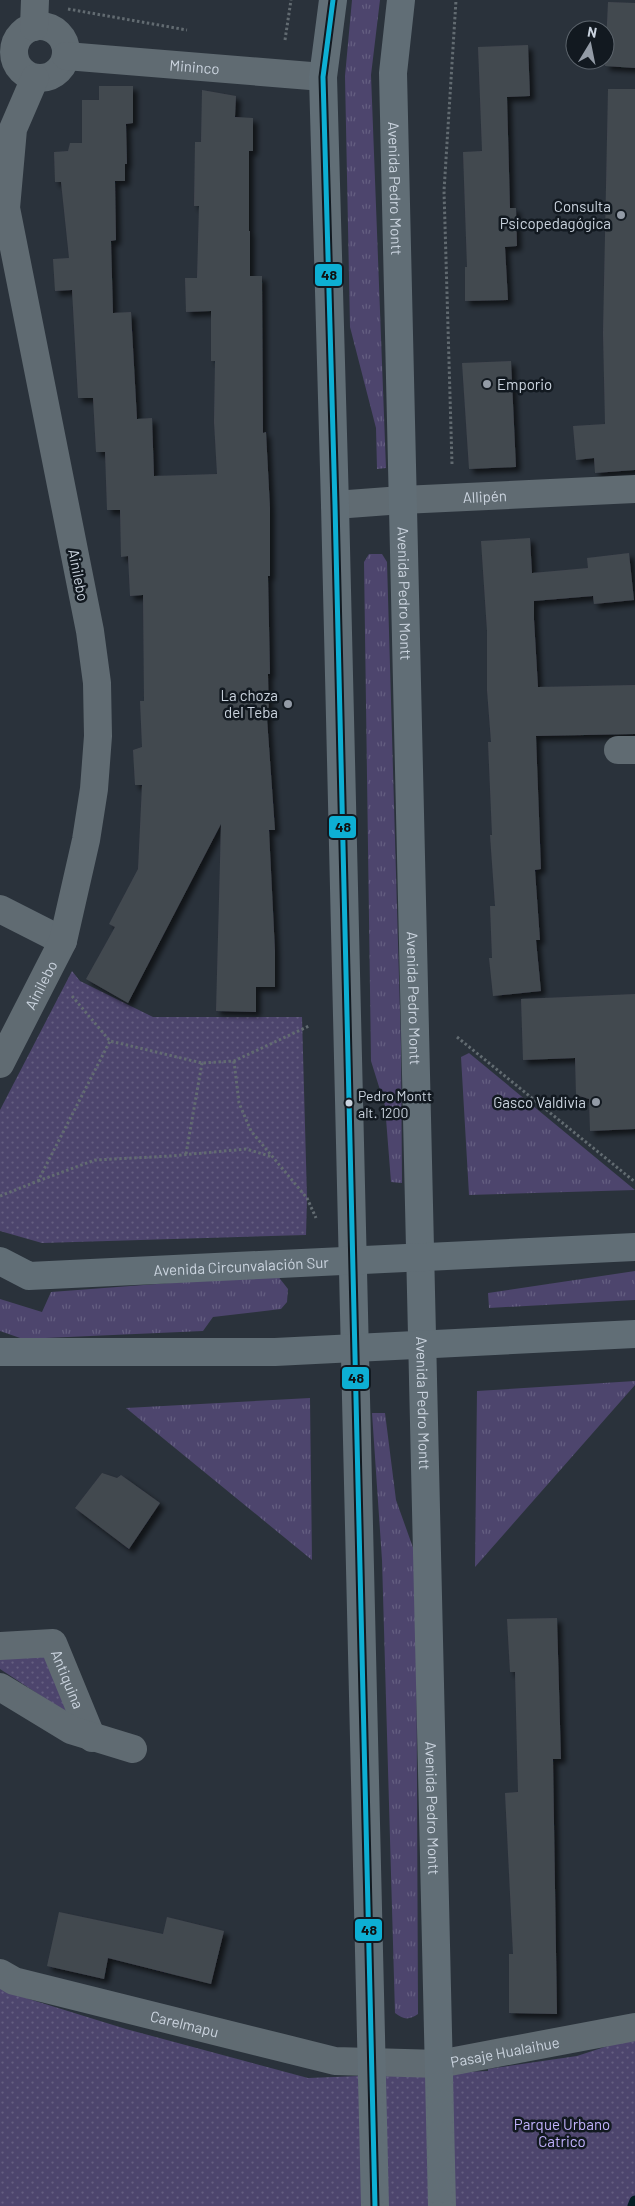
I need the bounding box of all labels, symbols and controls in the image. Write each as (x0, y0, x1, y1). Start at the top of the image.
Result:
north arrow (565, 20, 615, 70)
text: N (586, 23, 598, 41)
street label: Mininco (169, 55, 220, 78)
street label: Avenida Pedro Montt (385, 121, 406, 256)
place label: Consulta Psicopedagógica (500, 197, 611, 232)
marker: Consulta Psicopedagógica (615, 209, 627, 221)
line badge: 48 (314, 263, 343, 287)
text: 48 (321, 266, 337, 283)
place label: Emporio (497, 375, 552, 393)
marker: Emporio (481, 378, 493, 390)
street label: Allipén (462, 486, 507, 506)
street label: Avenida Pedro Montt (394, 526, 415, 660)
street label: Ainilebo (65, 547, 93, 603)
place label: La choza del Teba (221, 686, 278, 721)
marker: La choza del Teba (282, 698, 294, 710)
line badge: 48 (328, 815, 357, 839)
text: 48 (335, 818, 351, 835)
street label: Avenida Pedro Montt (404, 931, 425, 1065)
street label: Ainilebo (21, 957, 61, 1012)
place label: Pedro Montt alt. 1200 (358, 1087, 432, 1121)
place label: Gasco Valdivia (493, 1093, 586, 1111)
marker: Gasco Valdivia (590, 1096, 602, 1108)
marker: Pedro Montt alt. 1200 (344, 1098, 354, 1108)
street label: Avenida Circunvalación Sur (153, 1253, 330, 1279)
street label: Avenida Pedro Montt (413, 1336, 434, 1470)
line badge: 48 (341, 1366, 370, 1390)
text: 48 (348, 1369, 364, 1386)
street label: Antiquina (48, 1647, 88, 1711)
street label: Avenida Pedro Montt (422, 1741, 443, 1875)
line badge: 48 (354, 1918, 383, 1942)
text: 48 (361, 1921, 377, 1938)
street label: Carelmapu (149, 2006, 221, 2041)
street label: Pasaje Hualaihue (449, 2032, 561, 2071)
park label: Parque Urbano Catrico (514, 2115, 610, 2150)

